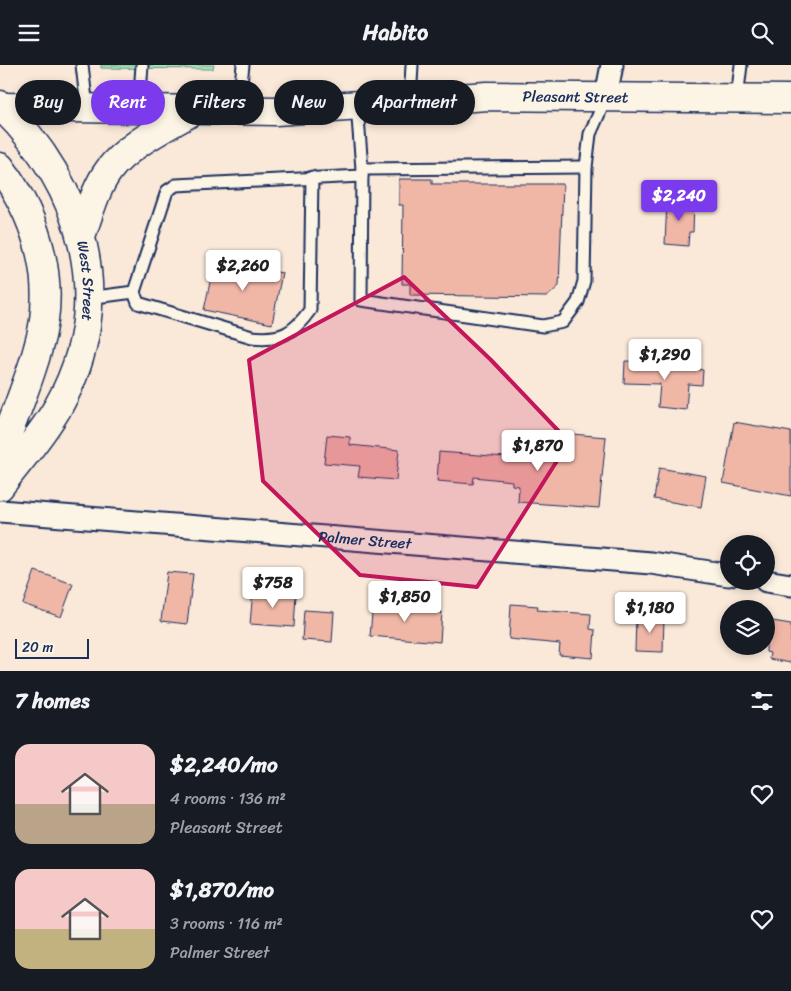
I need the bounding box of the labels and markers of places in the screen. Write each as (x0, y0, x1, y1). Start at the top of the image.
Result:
pin: $2,240 (638, 179, 720, 222)
pin: $2,260 (202, 249, 284, 292)
pin: $1,290 (624, 339, 706, 381)
pin: $1,870 (497, 429, 579, 472)
pin: $758 (243, 567, 303, 609)
pin: $1,850 (364, 581, 446, 623)
pin: $1,180 (609, 591, 691, 634)

